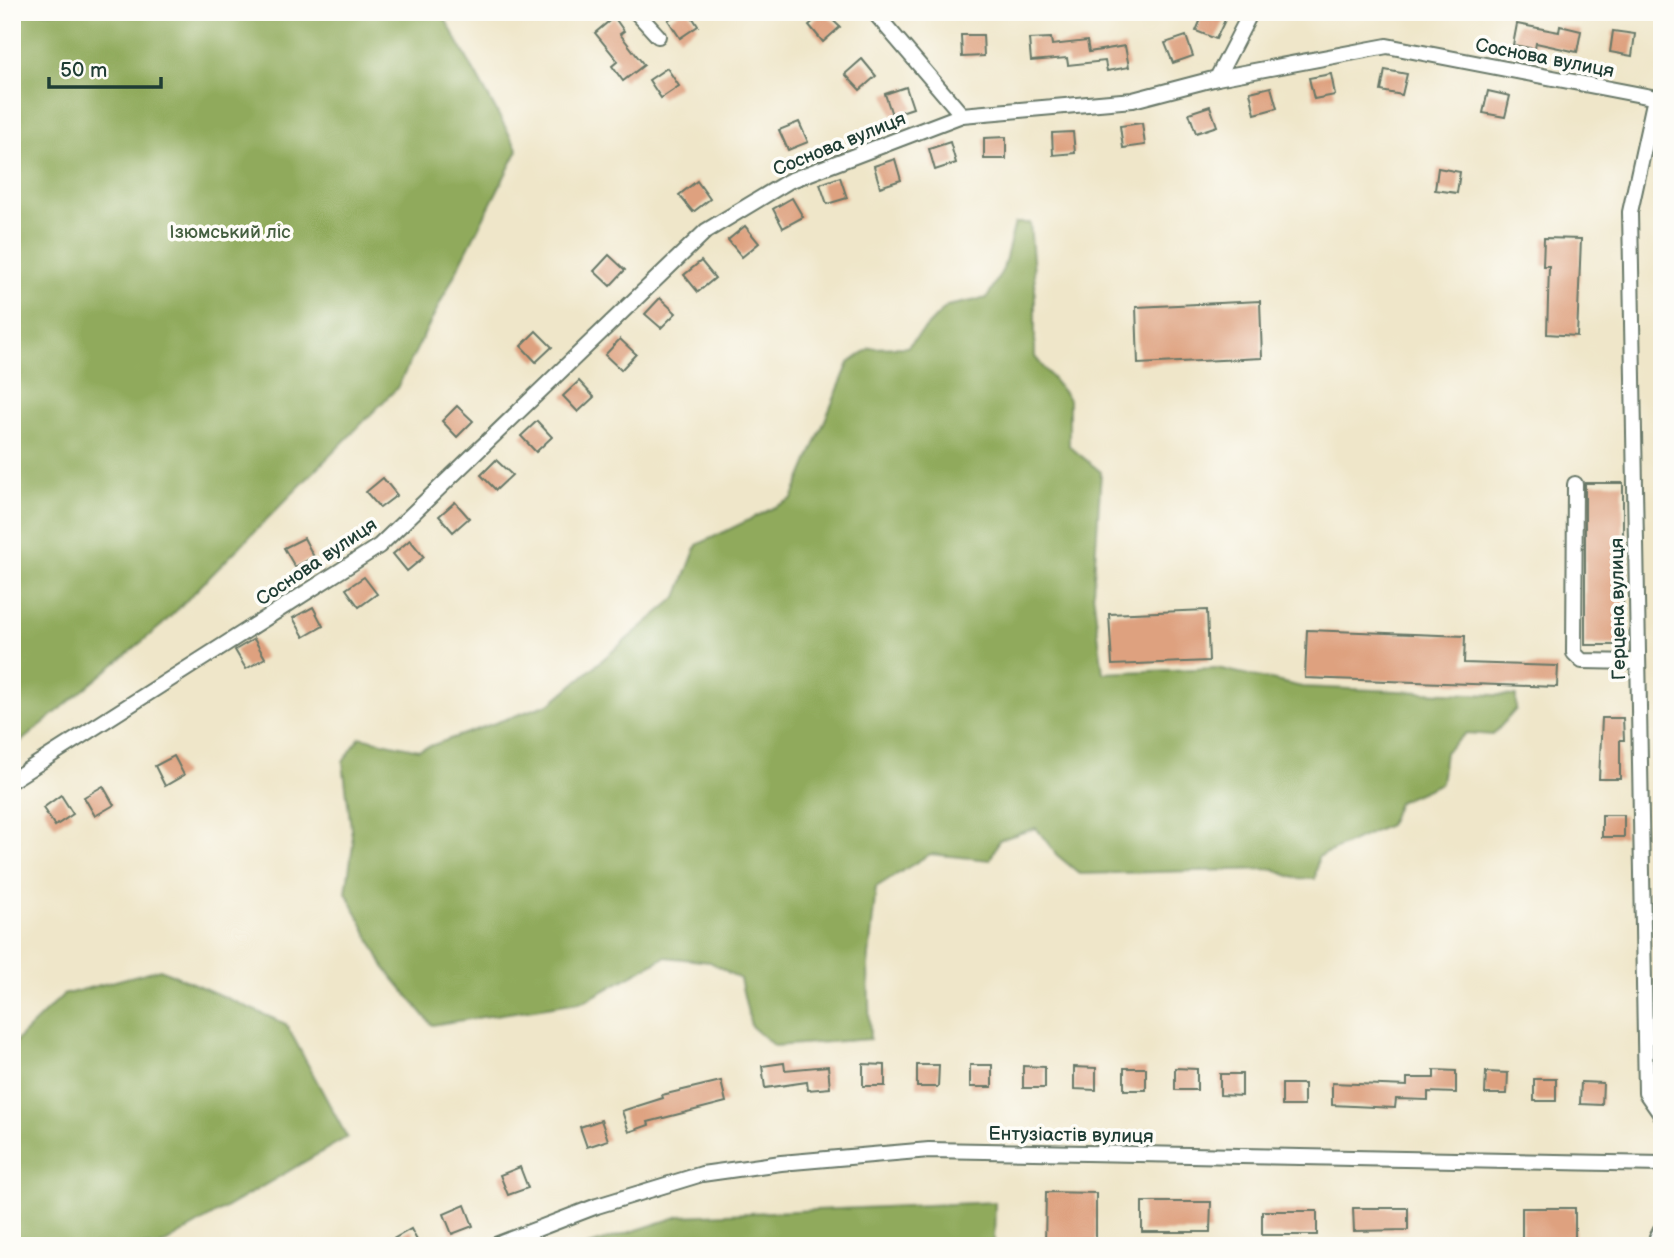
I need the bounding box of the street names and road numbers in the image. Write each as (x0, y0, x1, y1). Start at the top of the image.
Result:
street label: Соснова вулиця (1473, 34, 1616, 83)
street label: Соснова вулиця (770, 107, 909, 181)
street label: Соснова вулиця (252, 513, 382, 611)
street label: Герцена вулиця (1606, 538, 1631, 680)
street label: Ентузіастів вулиця (988, 1123, 1154, 1148)

